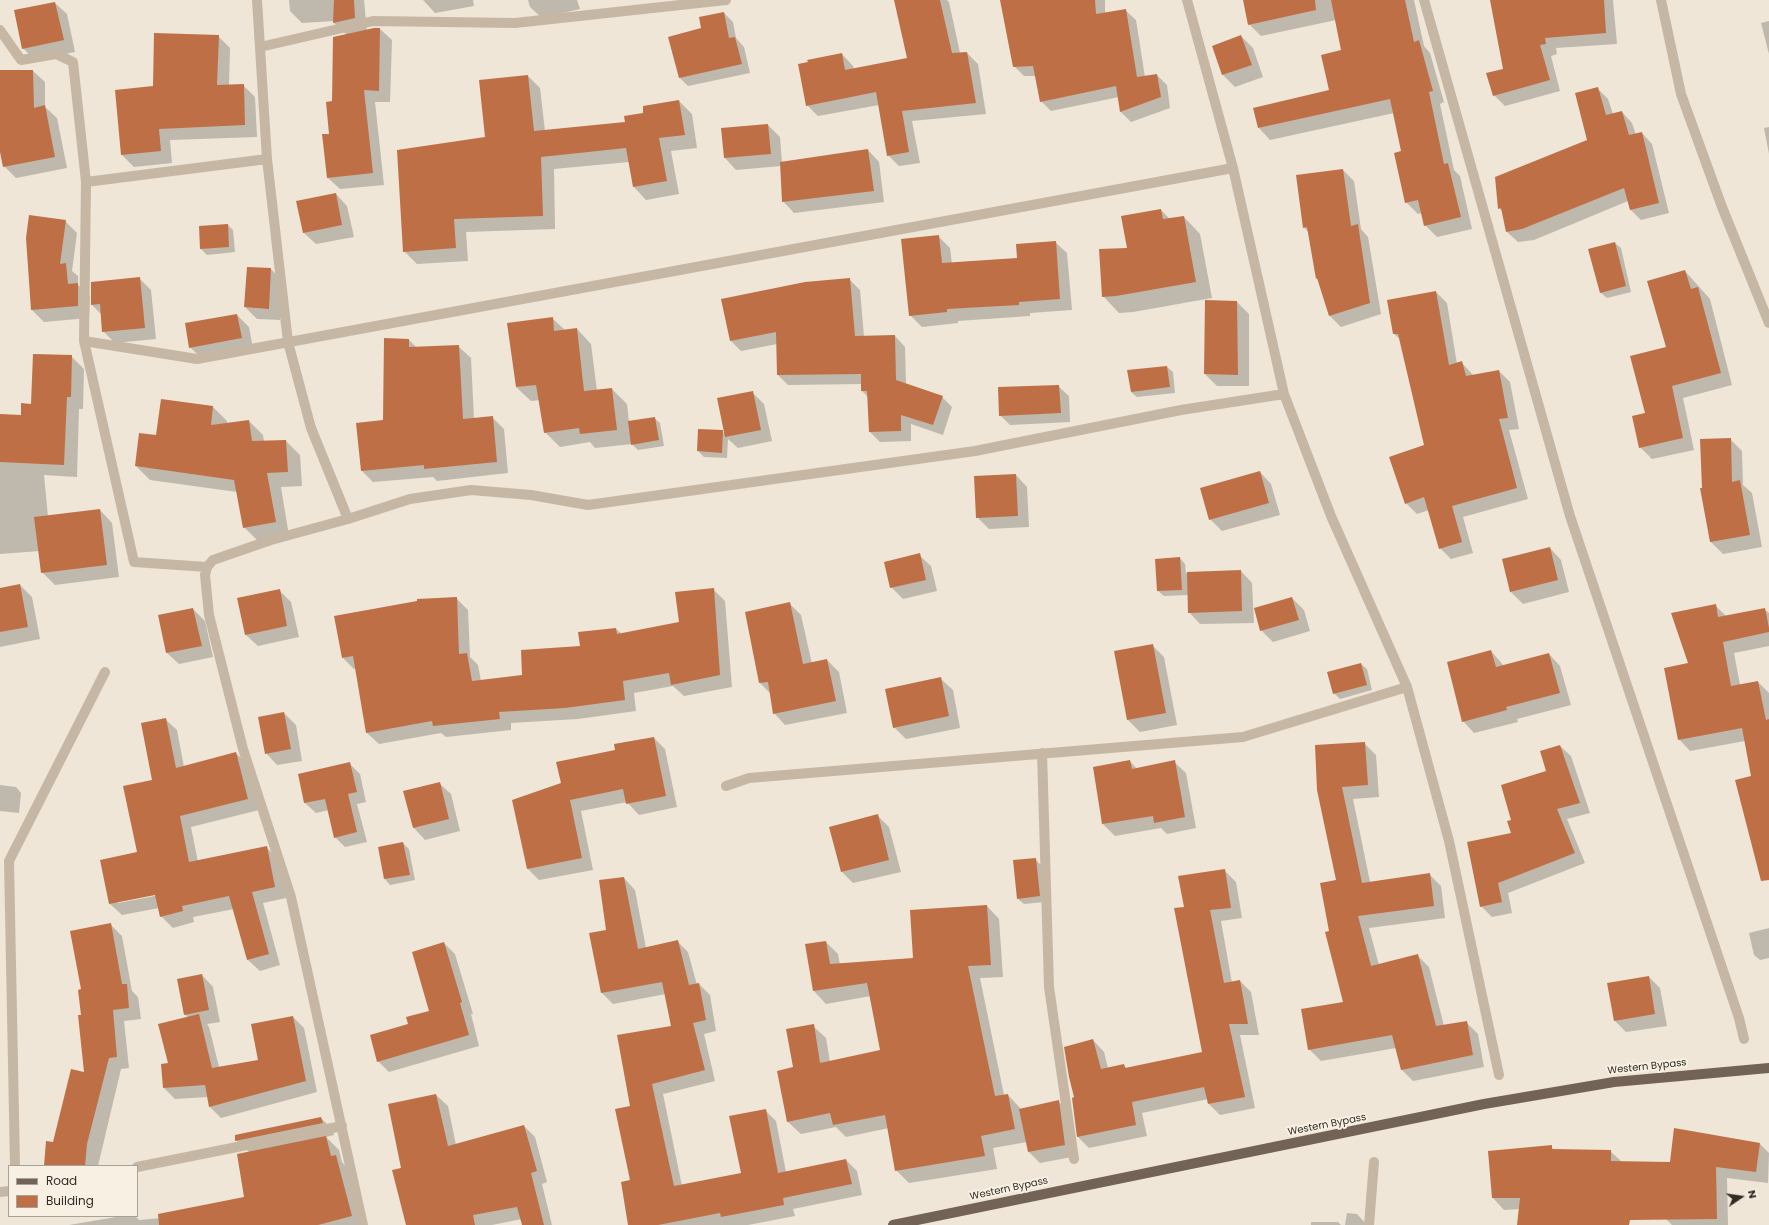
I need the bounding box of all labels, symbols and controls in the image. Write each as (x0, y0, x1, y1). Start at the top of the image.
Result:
street label: Western Bypass (1607, 1057, 1687, 1077)
street label: Western Bypass (1287, 1112, 1367, 1138)
legend (8, 1165, 138, 1217)
text: Road (46, 1172, 77, 1189)
street label: Western Bypass (969, 1175, 1049, 1203)
north arrow (1721, 1177, 1761, 1217)
text: N (1744, 1188, 1761, 1200)
text: Building (46, 1192, 94, 1209)

